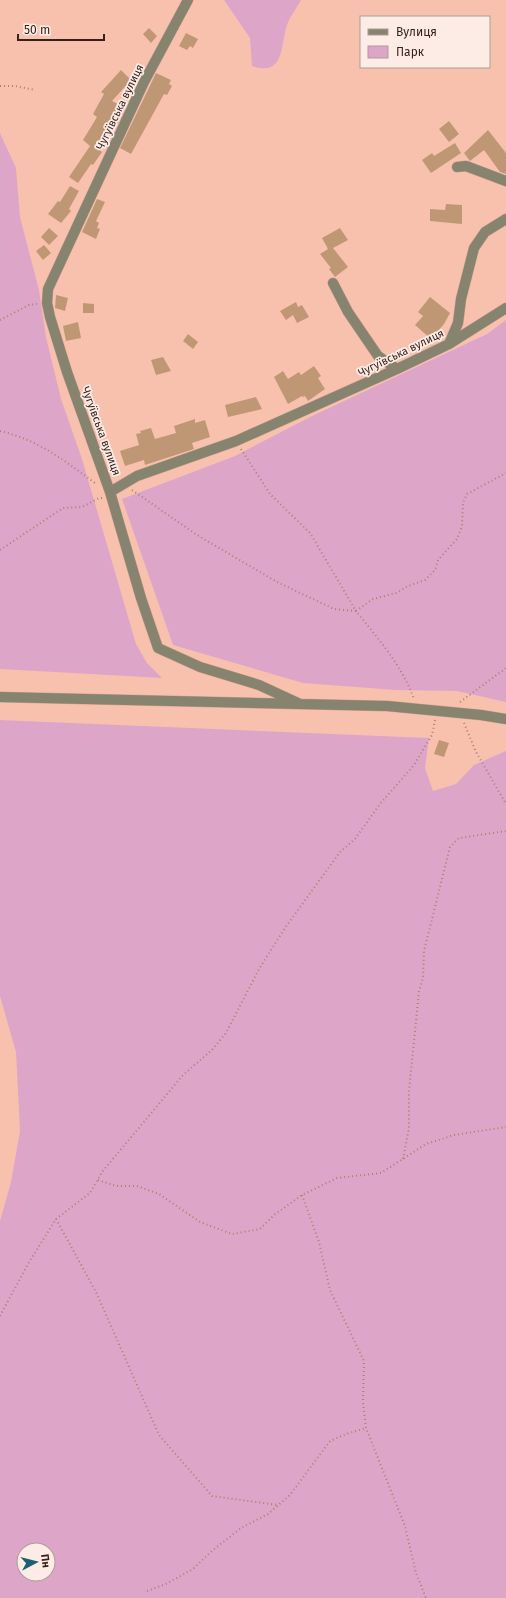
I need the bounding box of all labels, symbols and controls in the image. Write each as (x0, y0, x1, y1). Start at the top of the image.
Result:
scale bar (18, 16, 104, 42)
legend (360, 16, 490, 68)
text: 50 m (24, 23, 50, 37)
text: Вулиця (396, 25, 437, 39)
text: Парк (396, 45, 425, 59)
street label: Чугуївська вулиця (94, 62, 146, 152)
street label: Чугуївська вулиця (356, 327, 446, 379)
street label: Чугуївська вулиця (79, 385, 123, 477)
north arrow (16, 1542, 56, 1582)
text: Пн (38, 1553, 53, 1568)

